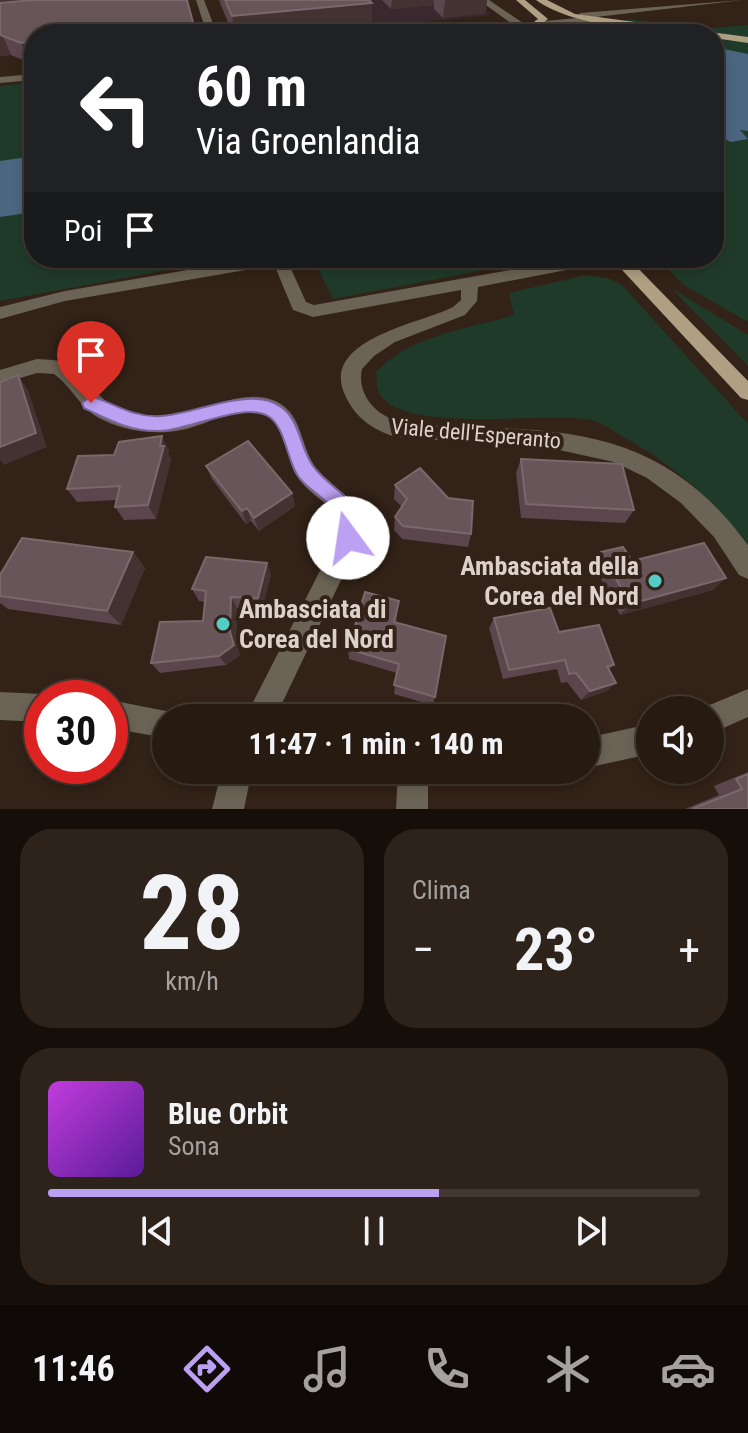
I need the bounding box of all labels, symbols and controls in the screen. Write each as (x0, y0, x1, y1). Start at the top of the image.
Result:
text: 60 m (196, 54, 307, 120)
icon: left (64, 56, 168, 160)
text: Via Groenlandia (196, 121, 421, 163)
icon: arrive (118, 208, 162, 252)
text: Poi (64, 213, 102, 248)
pin (57, 321, 125, 403)
icon: arrive (69, 333, 113, 377)
street label: Viale dell'Esperanto (390, 414, 562, 453)
position arrow (306, 496, 390, 580)
place label: Ambasciata della Corea del Nord (460, 551, 639, 611)
marker: Ambasciata della Corea del Nord (646, 572, 664, 590)
place label: Ambasciata di Corea del Nord (239, 594, 394, 654)
marker: Ambasciata di Corea del Nord (214, 615, 232, 633)
speed limit sign: 30 (24, 680, 128, 784)
map controls (636, 696, 724, 784)
button: sound (636, 696, 724, 784)
text: 11:47 · 1 min · 140 m (249, 726, 503, 761)
text: 28 (139, 853, 245, 974)
text: Clima (412, 875, 471, 905)
text: 23° (514, 914, 598, 985)
text: − (412, 924, 434, 976)
text: + (678, 924, 700, 976)
text: km/h (165, 966, 219, 996)
text: Blue Orbit (168, 1096, 288, 1131)
text: Sona (168, 1131, 220, 1161)
icon: previous (135, 1209, 179, 1253)
icon: pause (352, 1209, 396, 1253)
icon: next (569, 1209, 613, 1253)
icon: directions (179, 1341, 235, 1397)
icon: music (299, 1341, 355, 1397)
icon: phone (419, 1341, 475, 1397)
icon: climate (540, 1341, 596, 1397)
icon: car (660, 1341, 716, 1397)
text: 11:46 (32, 1348, 115, 1390)

